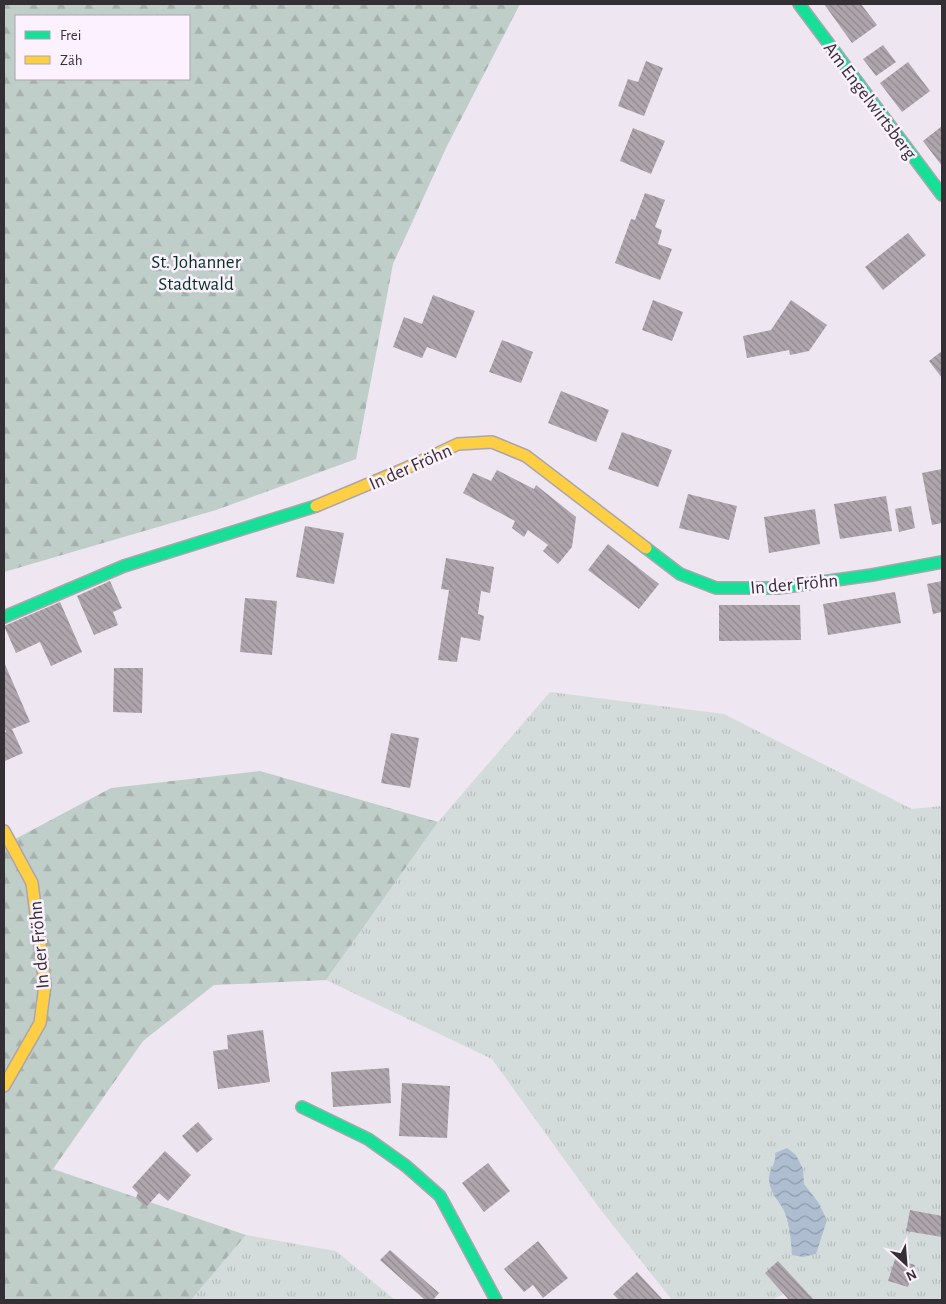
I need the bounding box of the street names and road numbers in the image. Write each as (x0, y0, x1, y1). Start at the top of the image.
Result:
street label: Am Engelwirtsberg (820, 39, 920, 164)
street label: In der Fröhn (366, 441, 455, 494)
street label: In der Fröhn (749, 571, 839, 598)
street label: In der Fröhn (26, 900, 53, 990)

